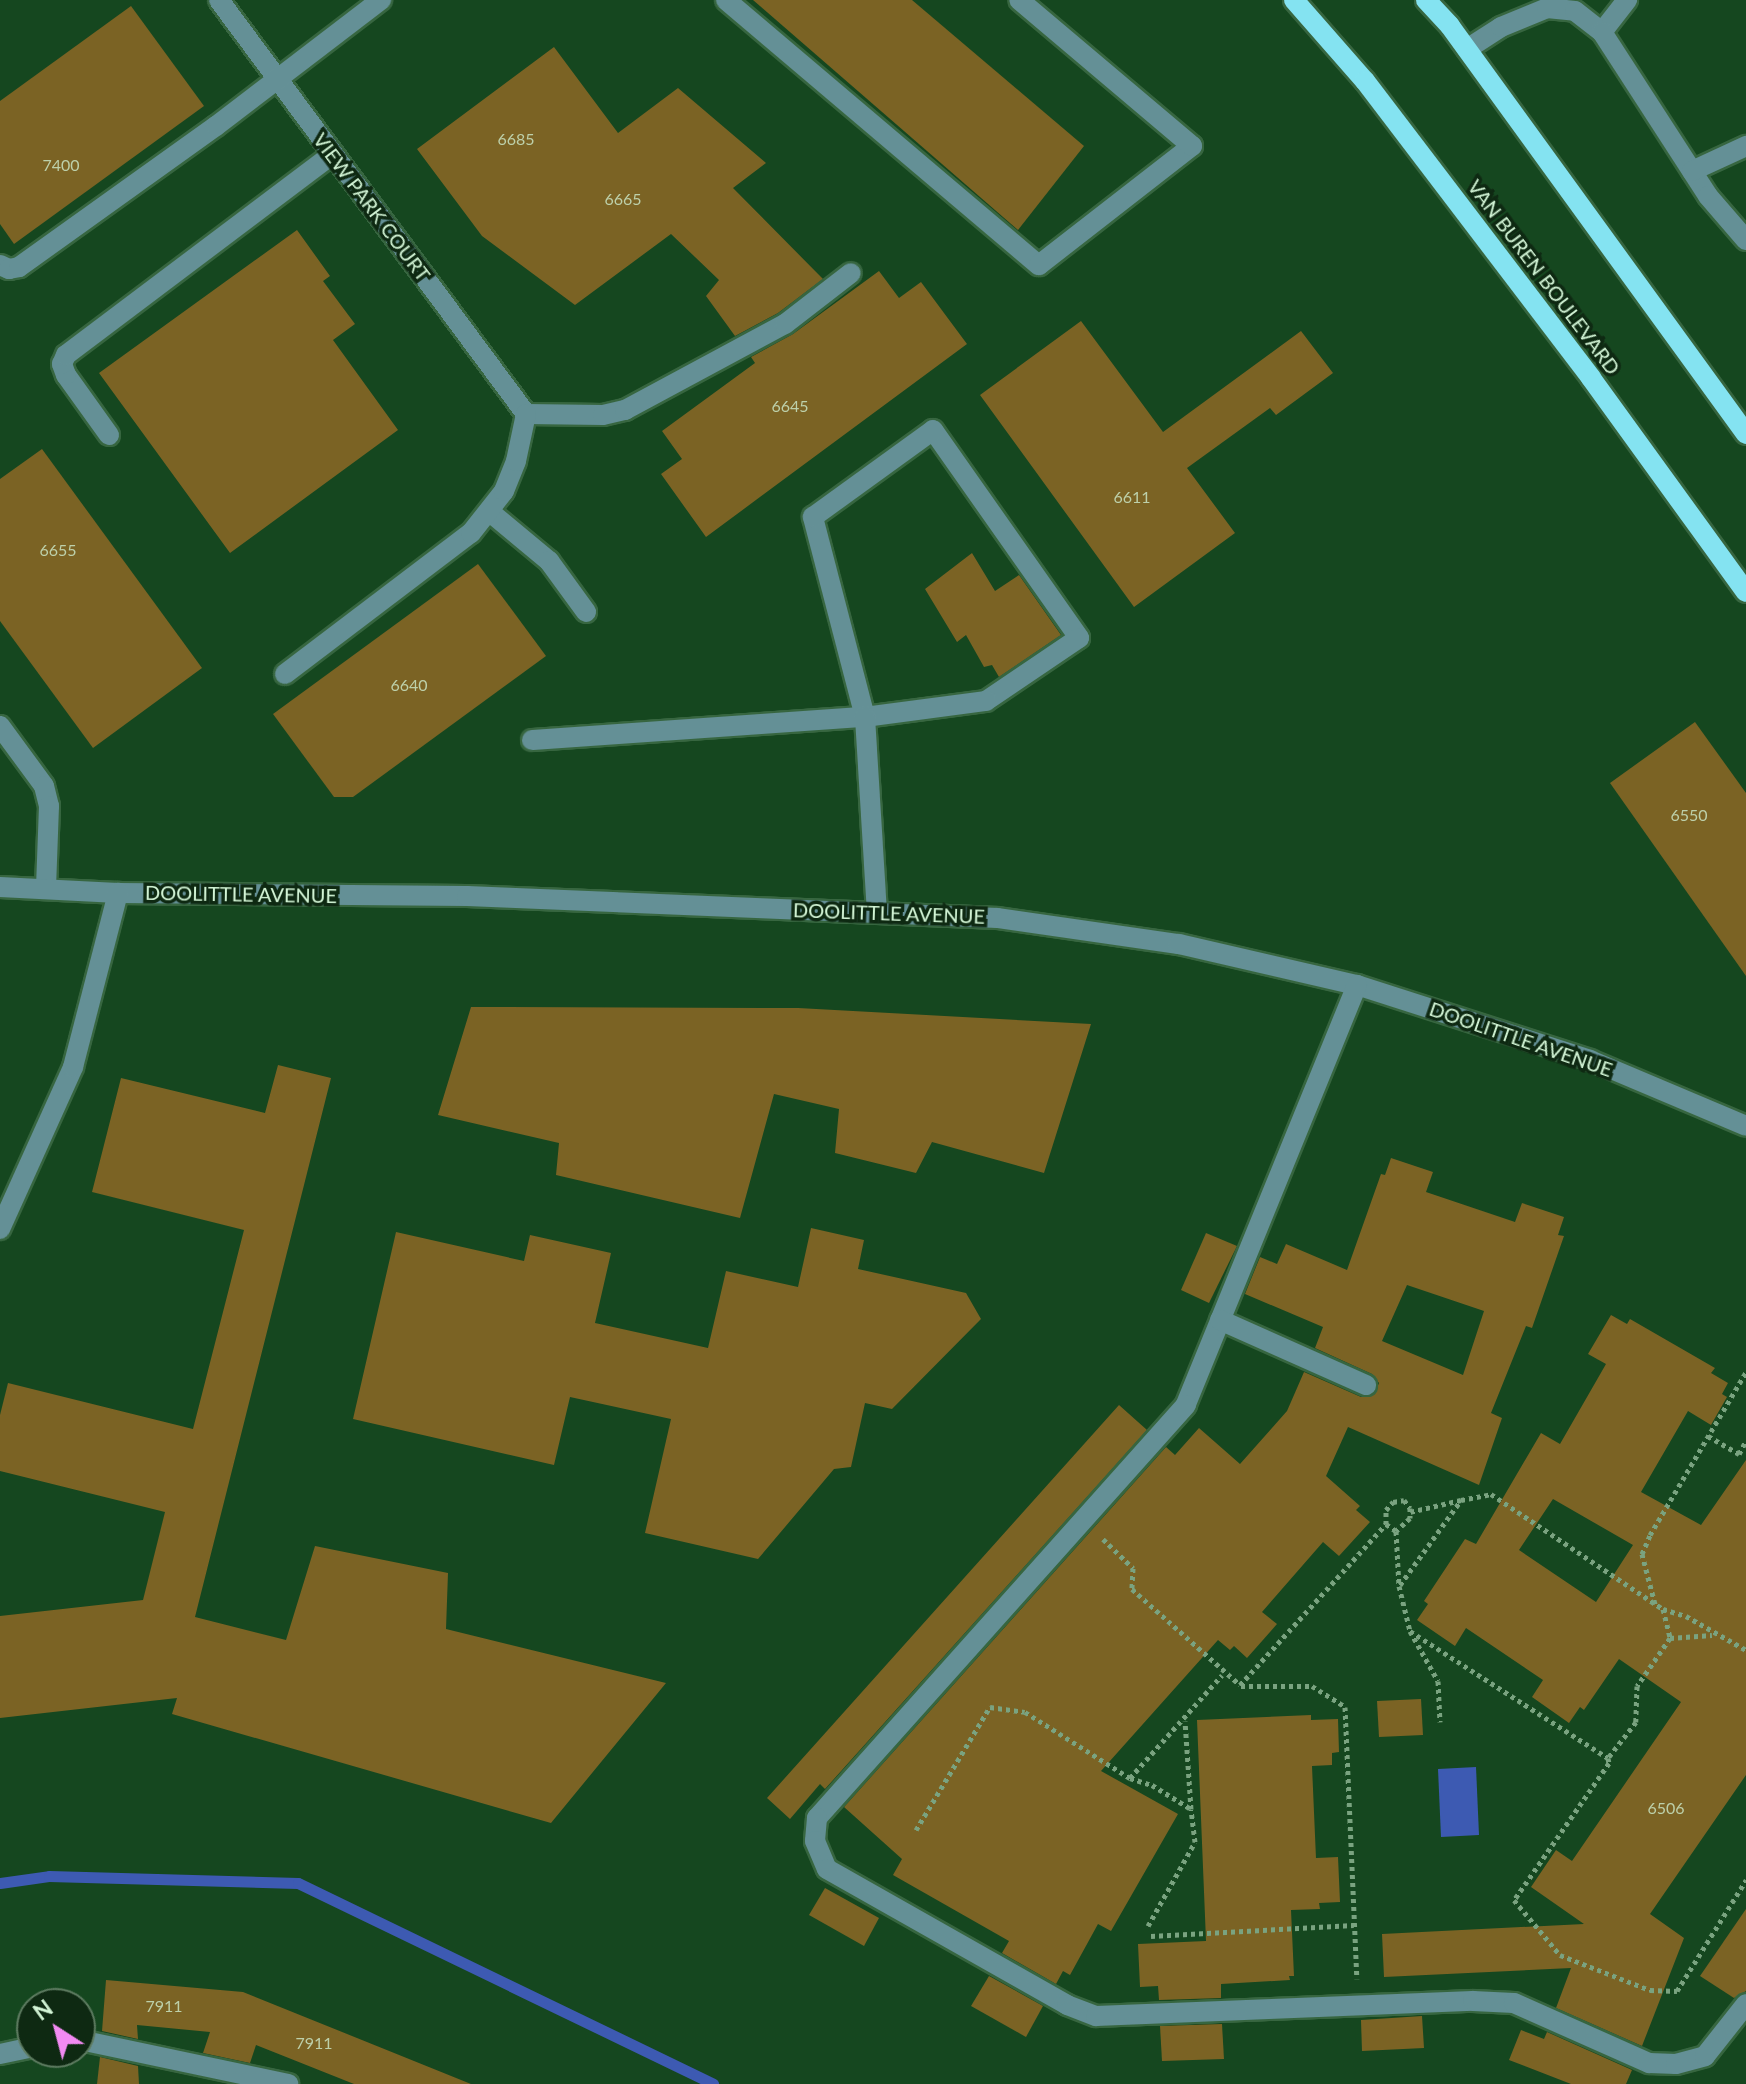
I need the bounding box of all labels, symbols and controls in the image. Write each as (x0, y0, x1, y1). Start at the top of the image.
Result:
street label: VIEW PARK COURT (308, 128, 436, 286)
house number: 6685 (497, 129, 535, 149)
house number: 7400 (42, 155, 80, 175)
street label: VAN BUREN BOULEVARD (1463, 175, 1625, 379)
house number: 6665 (604, 189, 642, 209)
house number: 6645 (771, 396, 809, 416)
house number: 6611 (1113, 487, 1151, 507)
house number: 6655 (39, 540, 77, 560)
house number: 6640 (390, 675, 428, 695)
house number: 6550 (1670, 805, 1708, 825)
street label: DOOLITTLE AVENUE (144, 880, 338, 908)
street label: DOOLITTLE AVENUE (792, 898, 986, 928)
street label: DOOLITTLE AVENUE (1426, 996, 1616, 1082)
house number: 6506 (1647, 1798, 1685, 1818)
north arrow (16, 1988, 96, 2068)
text: N (28, 1994, 58, 2026)
house number: 7911 (145, 1996, 183, 2016)
house number: 7911 (295, 2033, 333, 2053)

